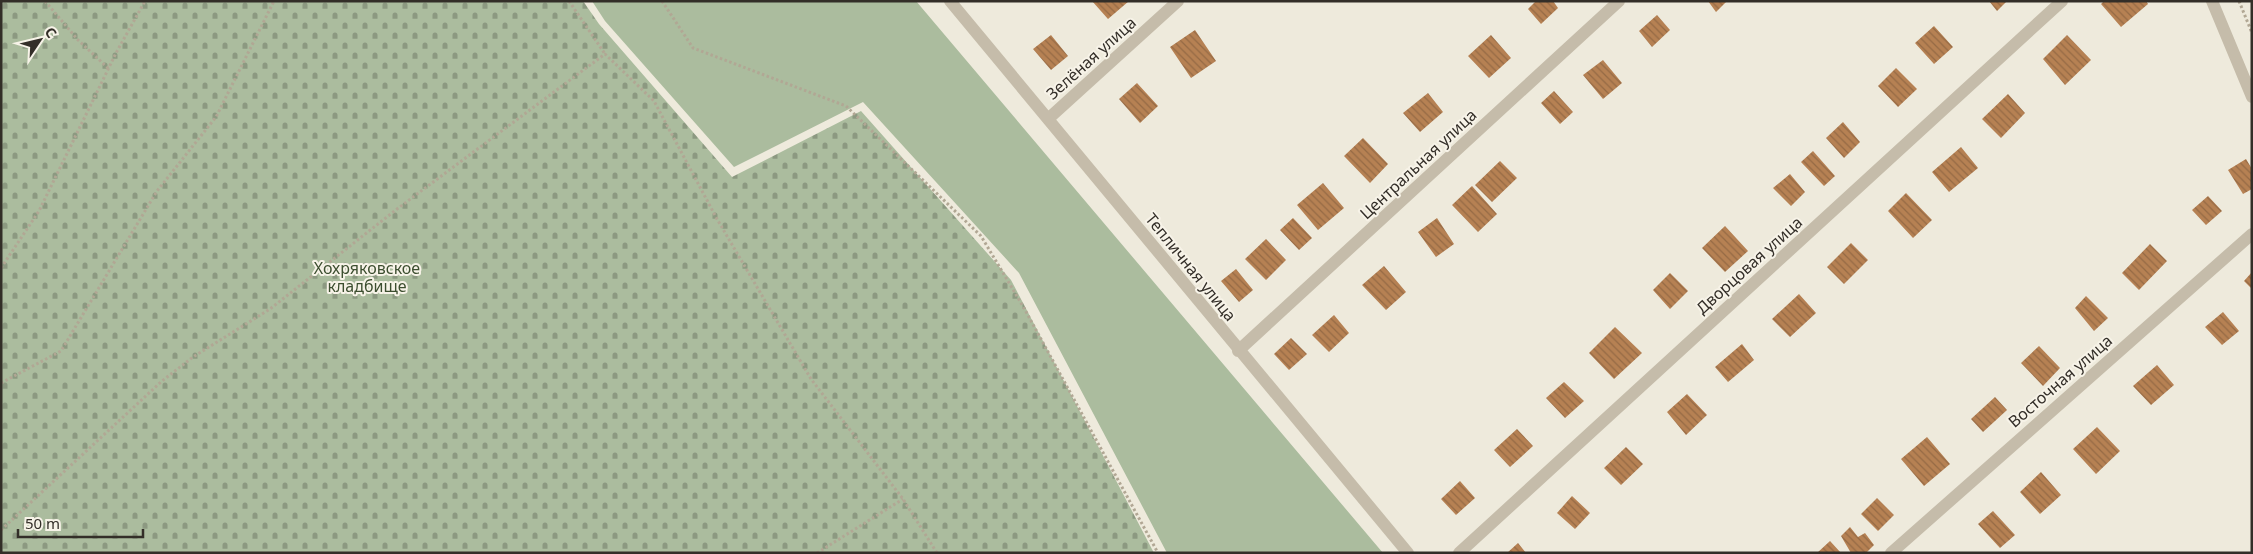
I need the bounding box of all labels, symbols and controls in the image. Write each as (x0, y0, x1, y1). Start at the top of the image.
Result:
street label: Зелёная улица (1041, 12, 1141, 104)
north arrow (15, 15, 65, 65)
text: С (41, 23, 61, 41)
street label: Центральная улица (1355, 104, 1481, 224)
street label: Тепличная улица (1141, 208, 1241, 326)
street label: Дворцовая улица (1691, 211, 1807, 319)
park label: Хохряковское кладбище (314, 257, 420, 297)
street label: Восточная улица (2003, 330, 2117, 432)
scale bar (18, 506, 142, 538)
text: 50 m (25, 513, 60, 533)

